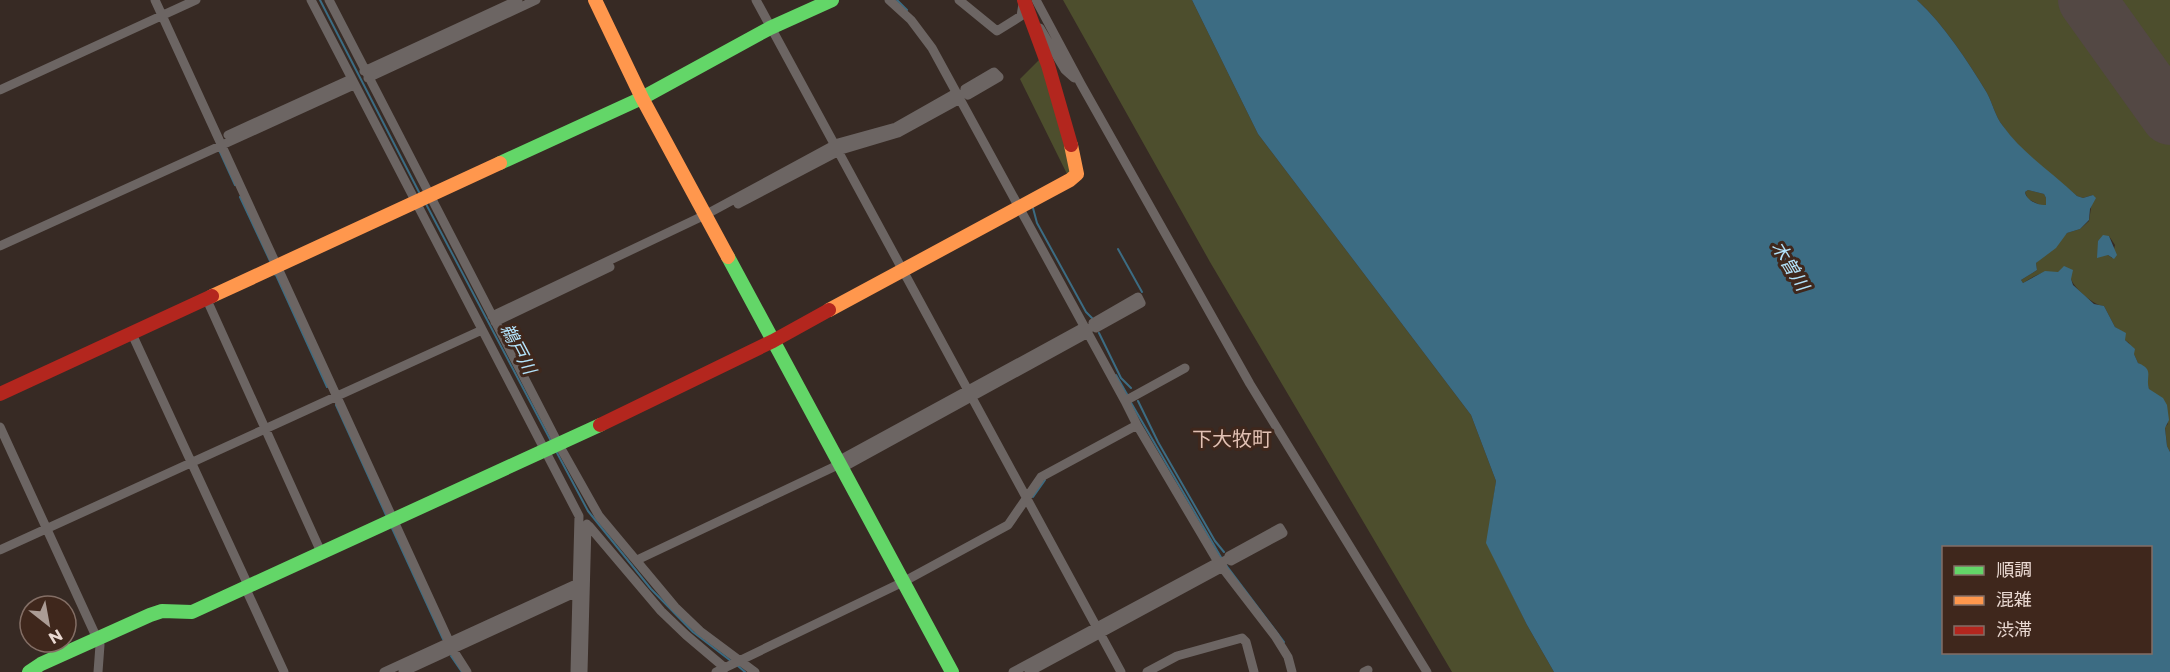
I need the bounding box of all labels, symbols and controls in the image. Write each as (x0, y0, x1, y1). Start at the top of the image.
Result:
water label: 木曽川 (1767, 237, 1814, 297)
water label: 鵜戸川 (496, 320, 541, 380)
district label: 下大牧町 (1192, 427, 1272, 451)
legend (1942, 546, 2152, 654)
text: 順調 (1996, 559, 2032, 581)
text: 混雑 (1996, 589, 2032, 611)
north arrow (18, 594, 78, 654)
text: 渋滞 (1996, 619, 2032, 641)
text: N (45, 625, 66, 648)

